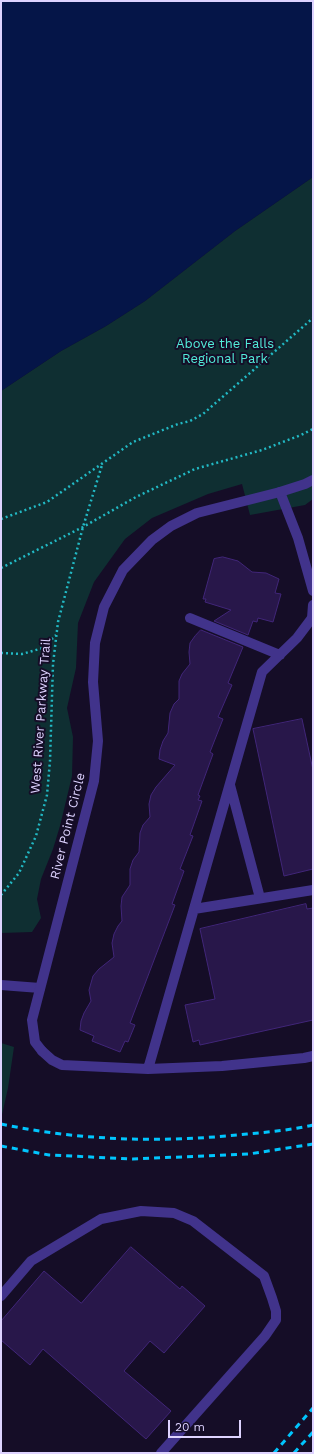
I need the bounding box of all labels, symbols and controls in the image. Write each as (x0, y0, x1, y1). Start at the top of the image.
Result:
park label: Above the Falls Regional Park (176, 336, 274, 367)
street label: West River Parkway Trail (28, 638, 54, 794)
street label: River Point Circle (47, 771, 89, 881)
scale bar (170, 1412, 243, 1438)
text: 20 m (175, 1420, 205, 1434)

